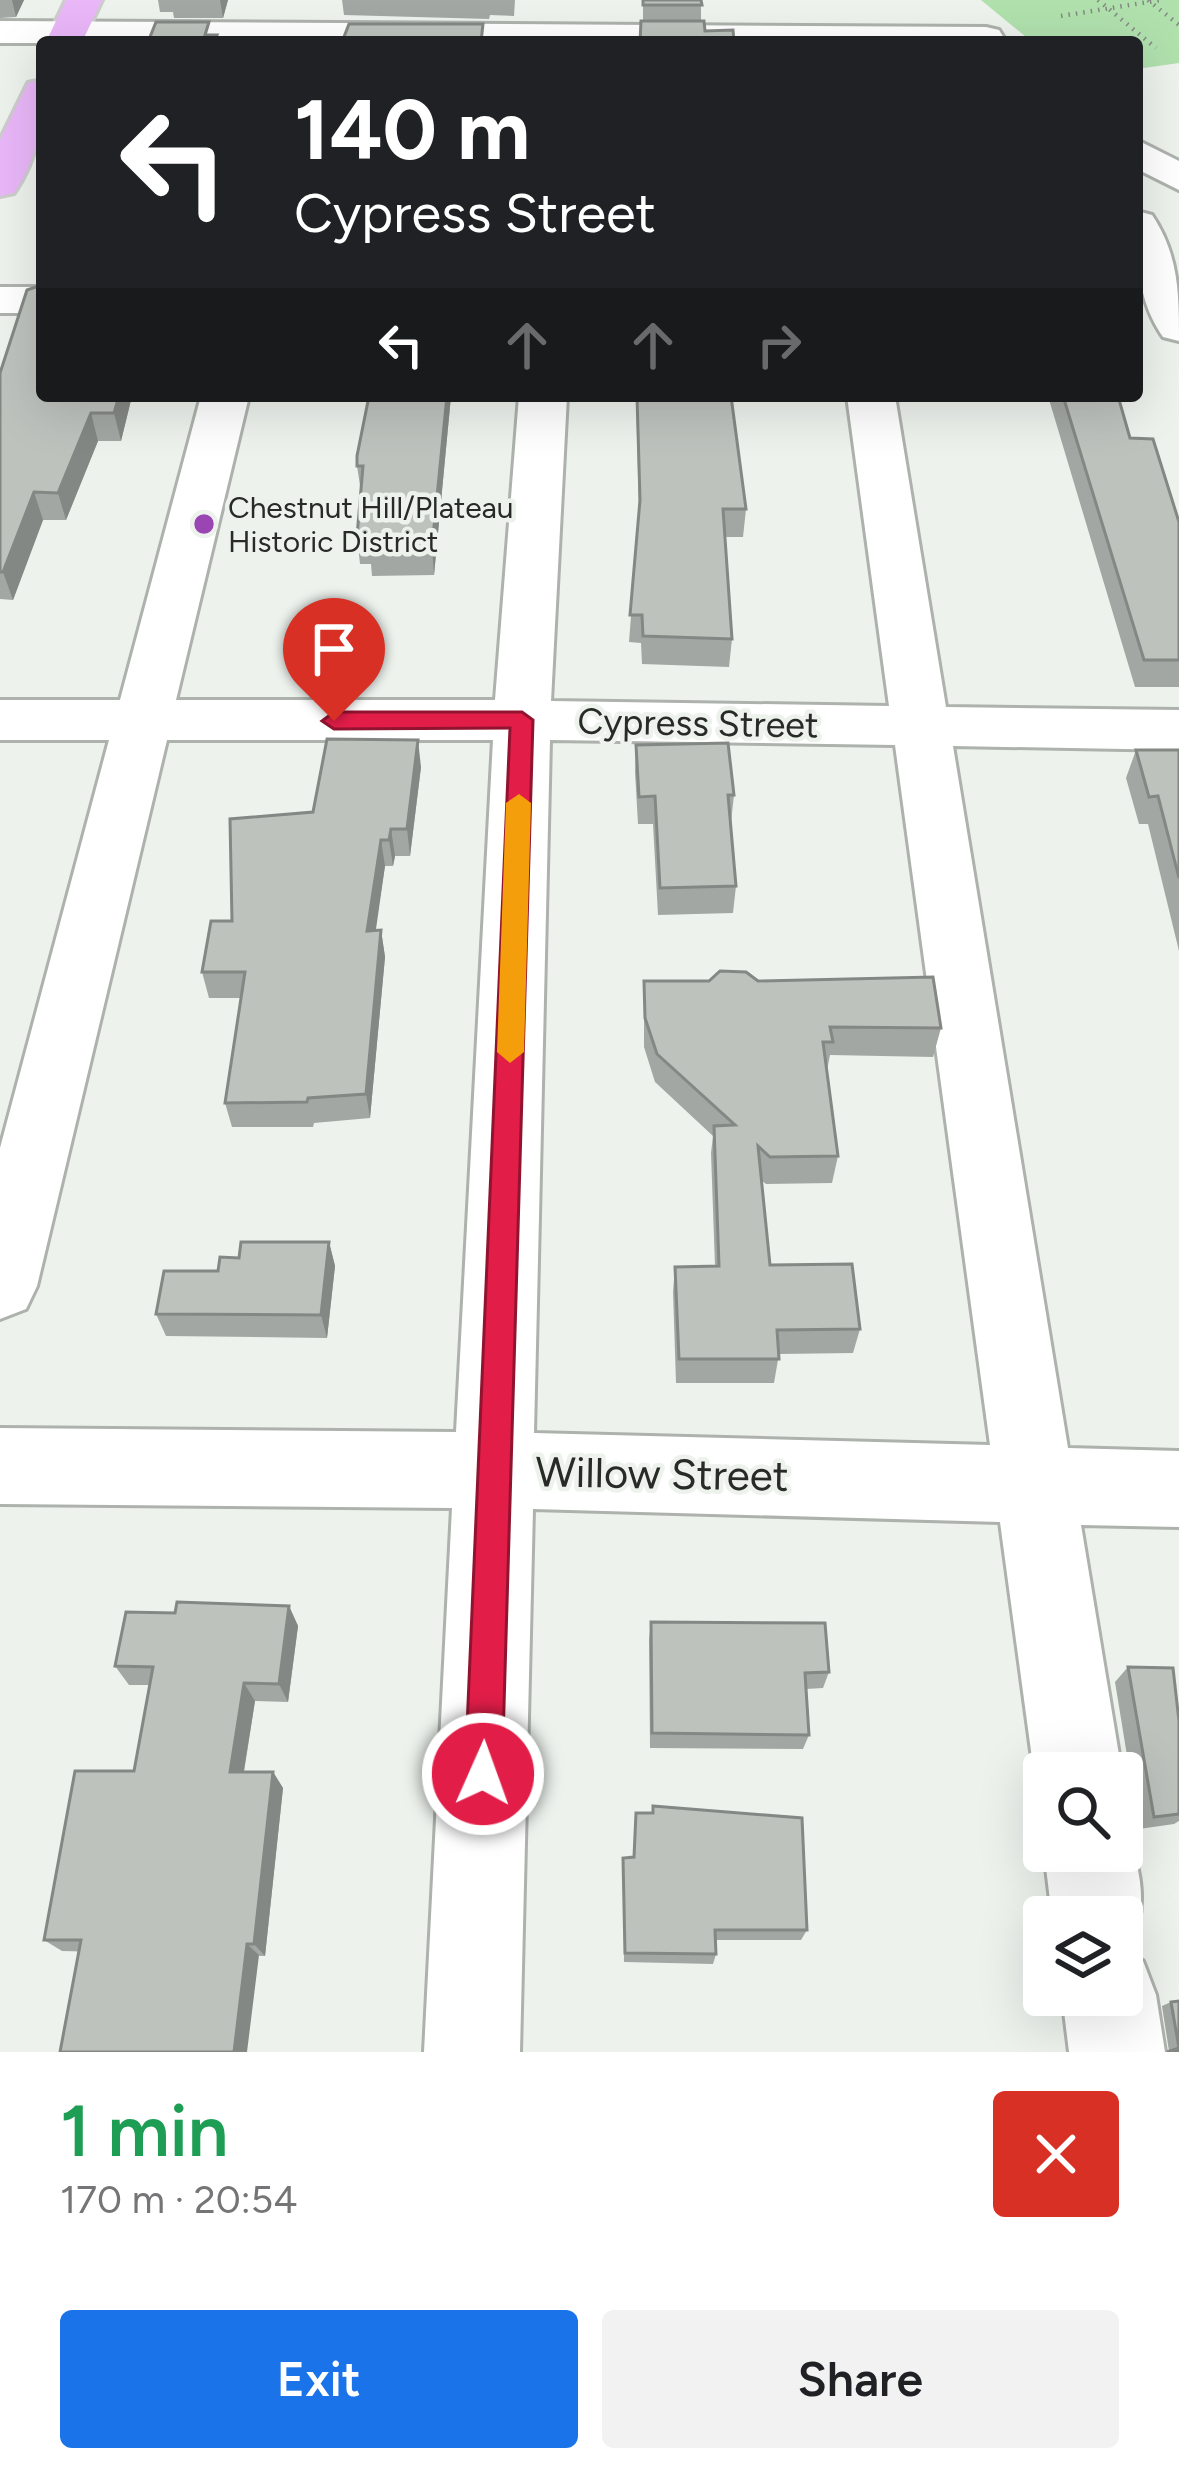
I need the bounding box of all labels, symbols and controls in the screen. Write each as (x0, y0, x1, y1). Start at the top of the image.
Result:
text: 140 m (294, 79, 530, 180)
icon: left (96, 84, 252, 240)
text: Cypress Street (294, 181, 656, 246)
icon: left (368, 312, 434, 378)
icon: ahead (494, 312, 560, 378)
icon: ahead (620, 312, 686, 378)
icon: right (746, 312, 812, 378)
place label: Chestnut Hill/Plateau Historic District (228, 489, 514, 560)
marker: Chestnut Hill/Plateau Historic District (191, 511, 217, 537)
pin (283, 598, 385, 721)
icon: arrive (301, 616, 367, 682)
street label: Cypress Street (577, 699, 819, 747)
street label: Willow Street (535, 1446, 789, 1502)
position arrow (420, 1711, 546, 1837)
map controls (1023, 1752, 1143, 2016)
button: search (1023, 1752, 1143, 1872)
button: layers (1023, 1896, 1143, 2016)
text: 1 min (60, 2088, 228, 2174)
button: close (993, 2091, 1119, 2217)
text: 170 m · 20:54 (60, 2176, 297, 2223)
button: Exit (60, 2310, 578, 2448)
button: Share (602, 2310, 1119, 2448)

